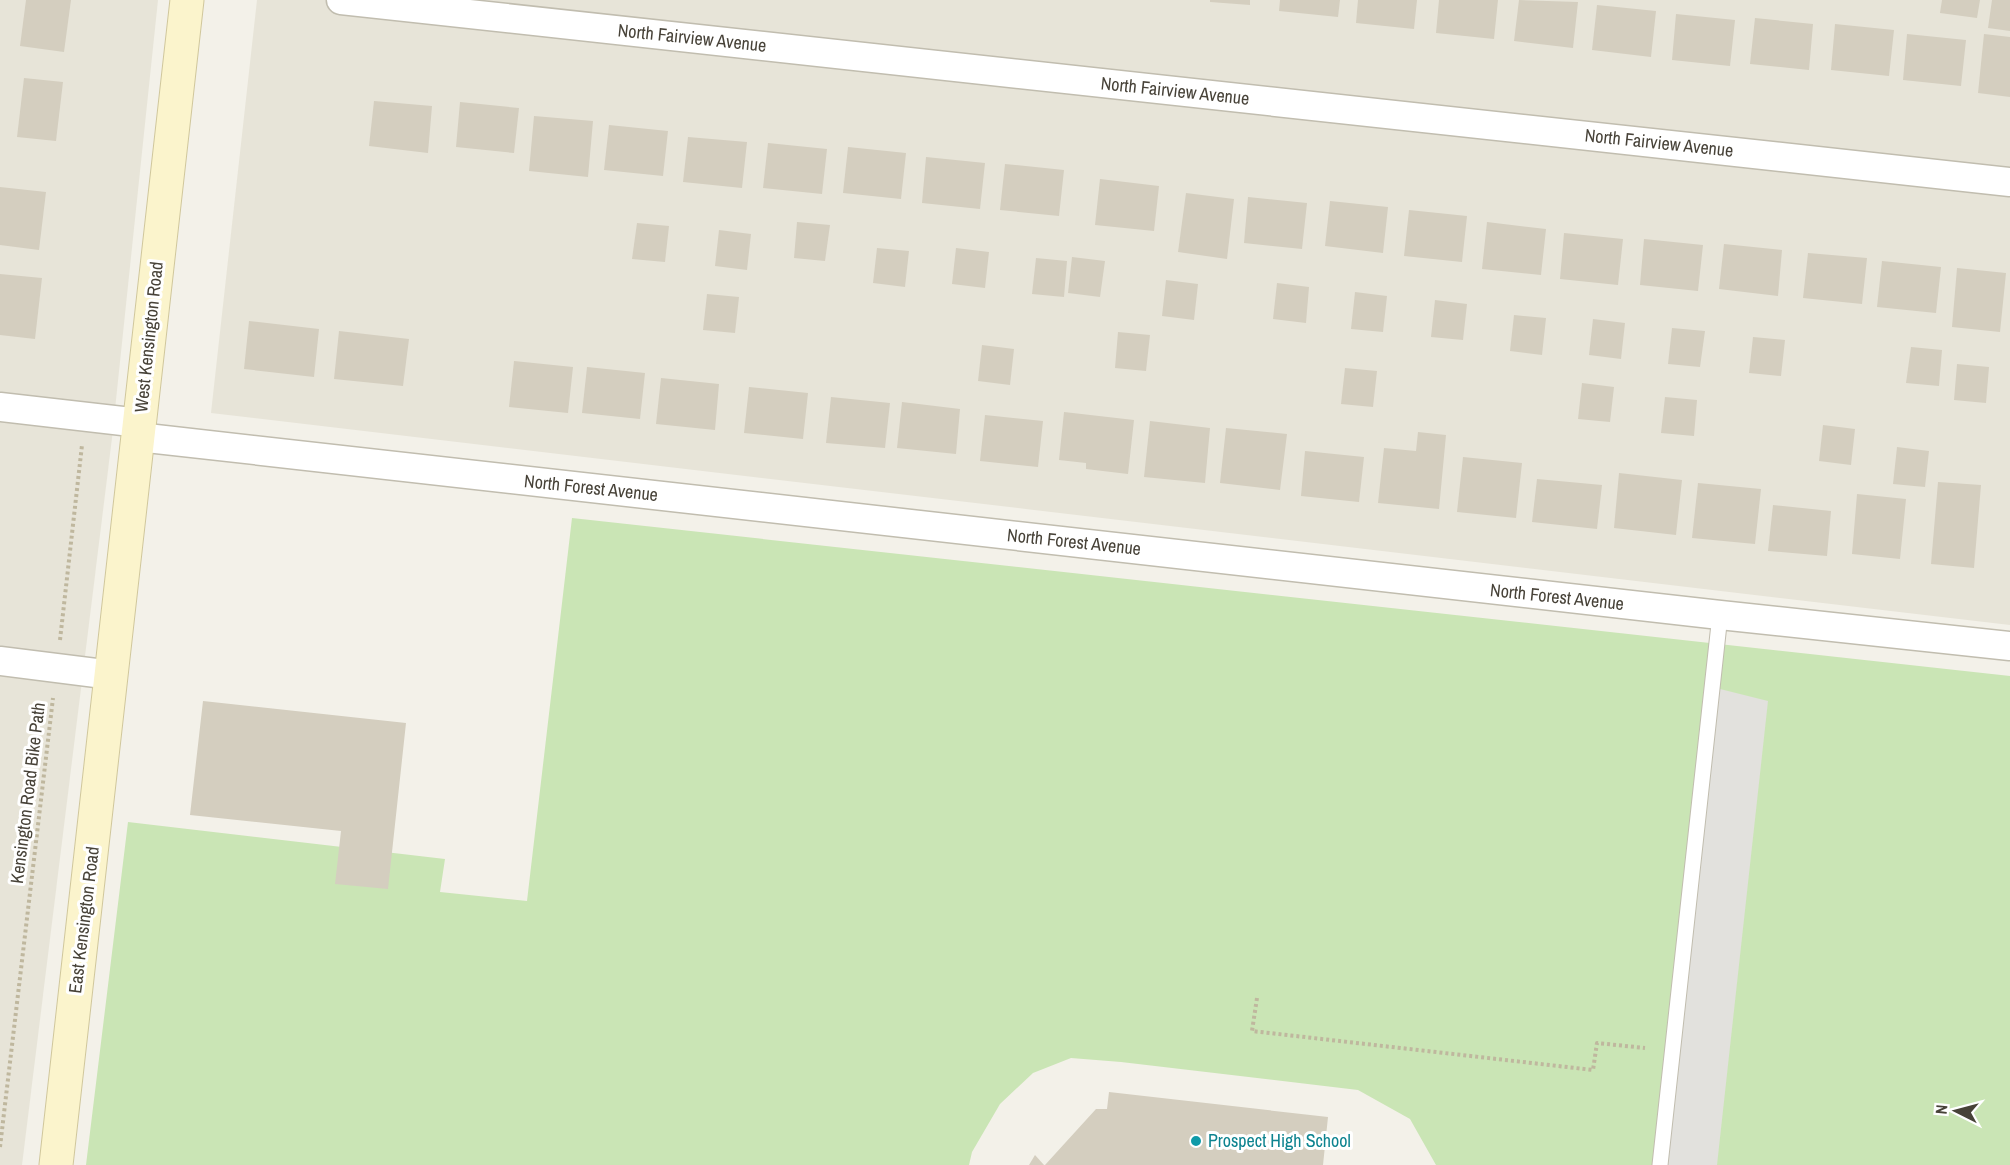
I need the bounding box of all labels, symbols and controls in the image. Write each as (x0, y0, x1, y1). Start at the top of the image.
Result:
street label: North Fairview Avenue (617, 17, 768, 58)
street label: North Fairview Avenue (1100, 70, 1251, 111)
street label: North Fairview Avenue (1584, 122, 1735, 163)
street label: West Kensington Road (128, 260, 169, 414)
street label: North Forest Avenue (523, 468, 659, 507)
street label: North Forest Avenue (1006, 522, 1142, 561)
street label: North Forest Avenue (1489, 577, 1625, 616)
street label: Kensington Road Bike Path (4, 701, 51, 885)
street label: East Kensington Road (62, 845, 105, 995)
north arrow (1926, 1081, 1986, 1141)
text: N (1930, 1104, 1953, 1115)
place label: Prospect High School (1208, 1128, 1351, 1153)
marker: Prospect High School (1189, 1134, 1203, 1148)

